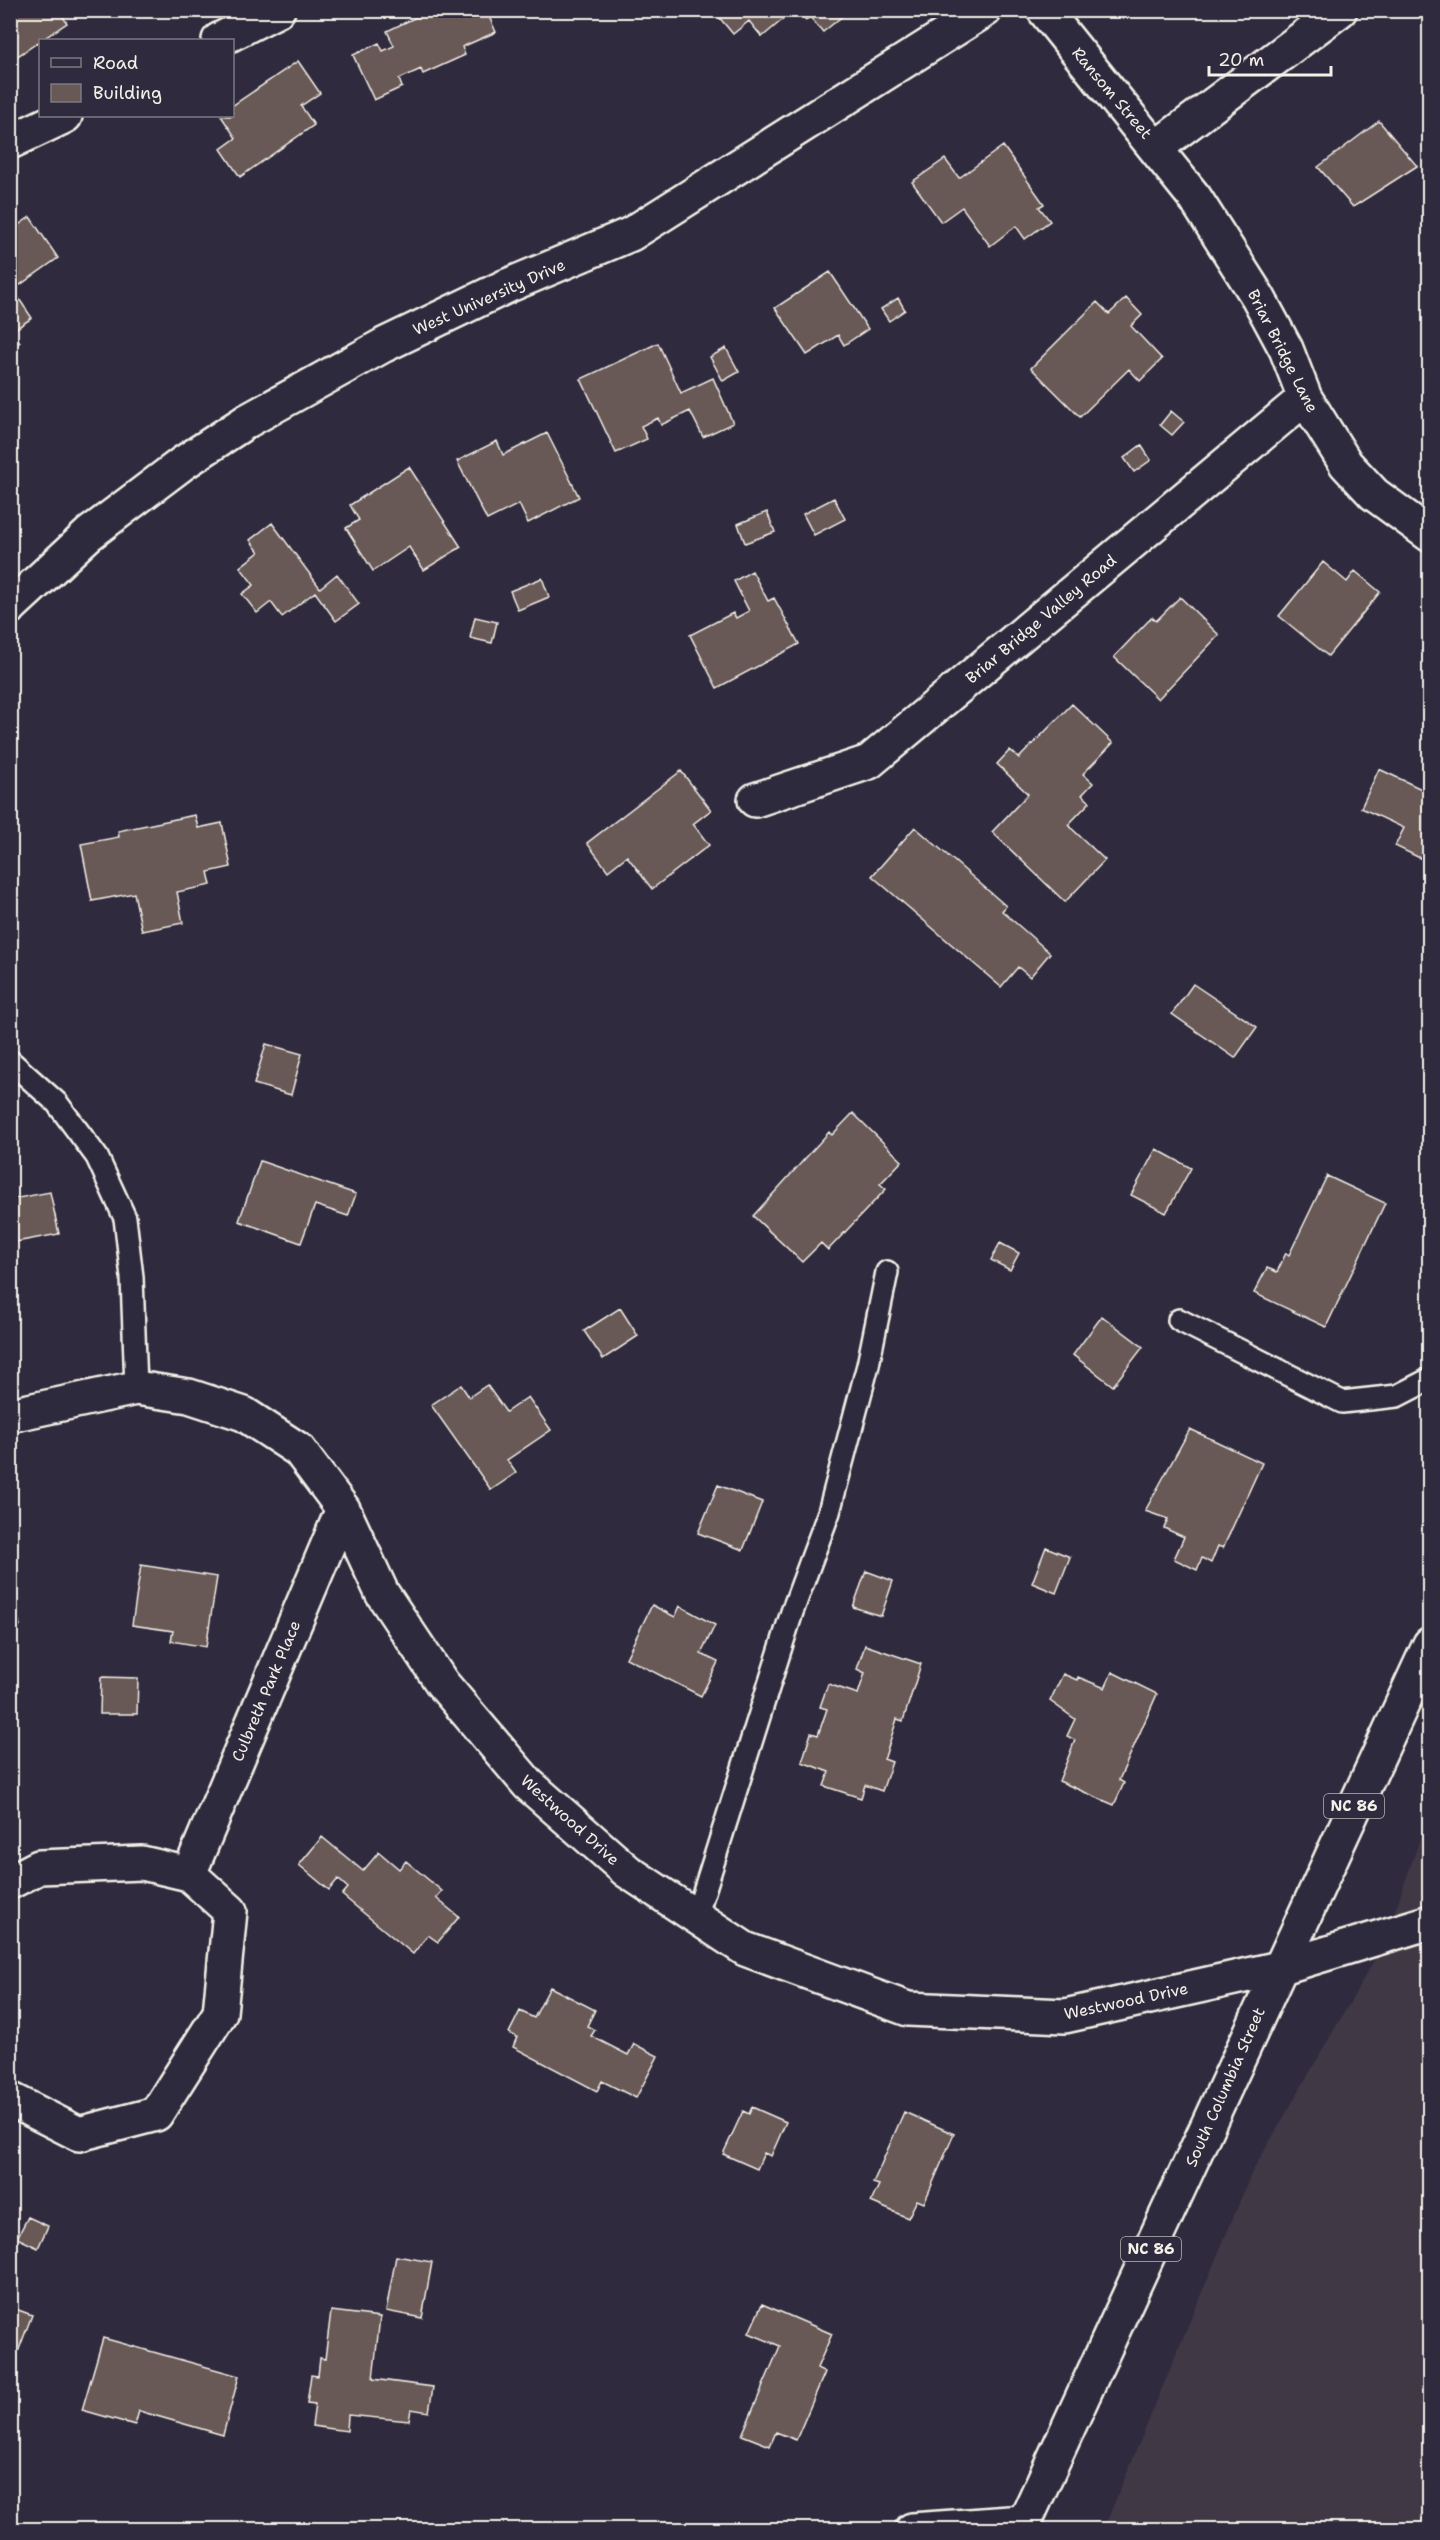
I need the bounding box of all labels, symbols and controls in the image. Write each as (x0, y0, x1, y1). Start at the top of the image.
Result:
legend (39, 39, 234, 117)
scale bar (1209, 39, 1330, 77)
street label: Ransom Street (1067, 43, 1157, 143)
text: 20 m (1218, 48, 1264, 72)
text: Road (93, 51, 138, 75)
text: Building (93, 81, 162, 105)
street label: West University Drive (409, 254, 569, 340)
street label: Briar Bridge Lane (1243, 286, 1323, 416)
street label: Briar Bridge Valley Road (961, 550, 1121, 688)
street label: Culbreth Park Place (227, 1617, 305, 1765)
street label: Westwood Drive (516, 1770, 624, 1870)
road number: NC 86 (1324, 1794, 1384, 1818)
street label: Westwood Drive (1062, 1978, 1190, 2024)
street label: South Columbia Street (1180, 2004, 1270, 2170)
road number: NC 86 (1121, 2237, 1181, 2261)

